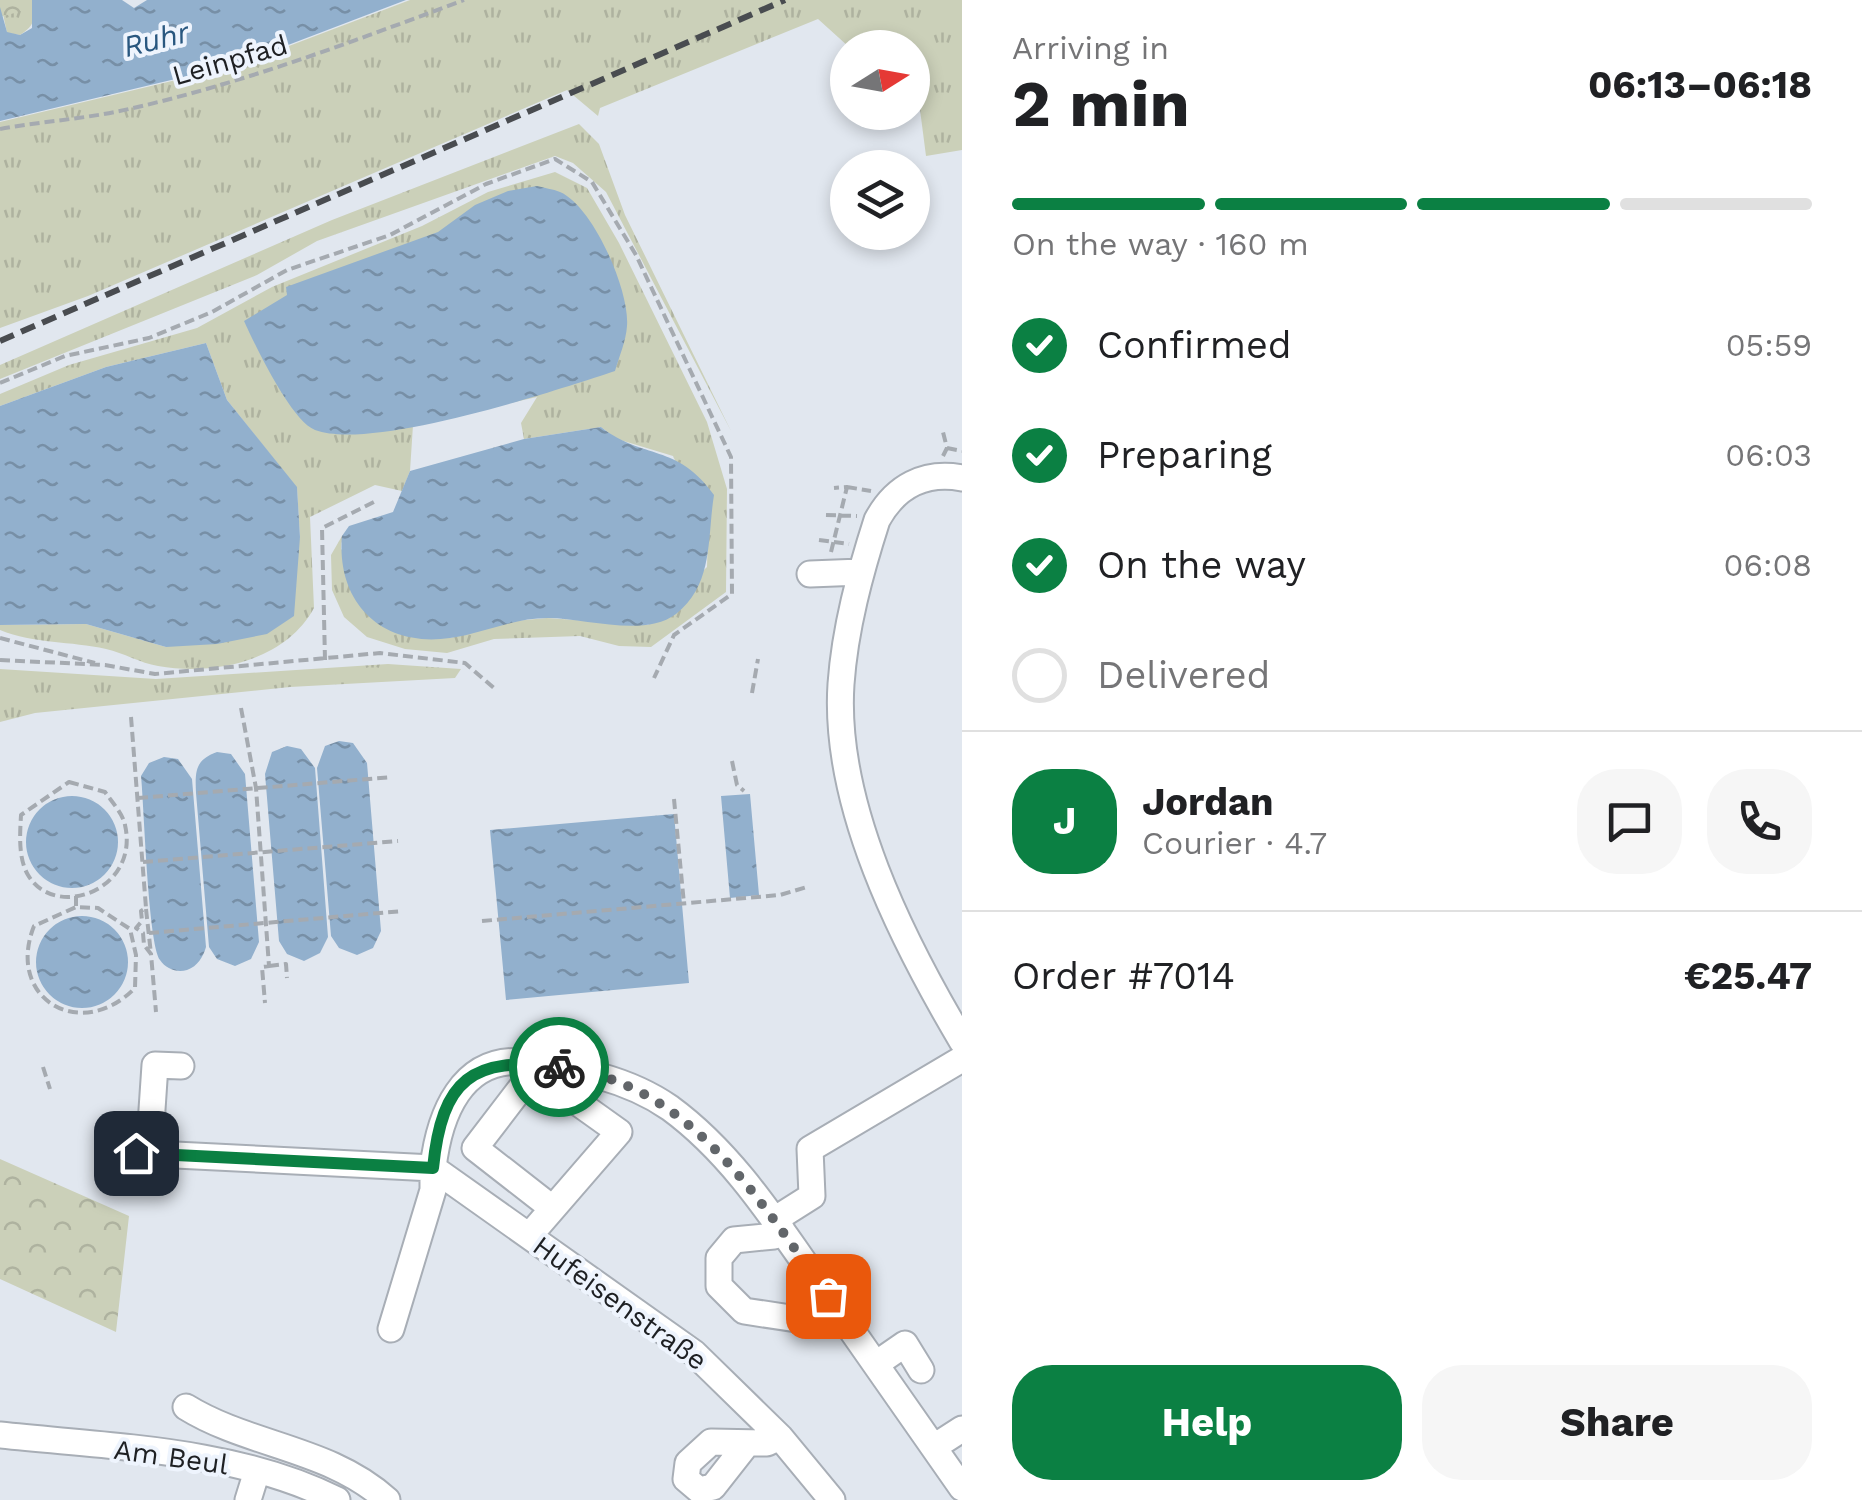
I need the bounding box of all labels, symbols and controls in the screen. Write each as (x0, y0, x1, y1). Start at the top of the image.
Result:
water label: Ruhr (120, 14, 194, 64)
street label: Leinpfad (169, 28, 291, 92)
text: Arriving in (1012, 29, 1169, 67)
north arrow (830, 30, 930, 130)
map controls (830, 30, 930, 250)
text: 06:13–06:18 (1588, 63, 1812, 107)
text: 2 min (1012, 66, 1190, 142)
button: layers (830, 150, 930, 250)
text: On the way · 160 m (1012, 225, 1309, 263)
icon: check (1012, 318, 1067, 373)
text: Confirmed (1097, 323, 1292, 367)
text: 05:59 (1726, 326, 1812, 364)
icon: check (1012, 428, 1067, 483)
text: Preparing (1097, 433, 1272, 477)
text: 06:03 (1725, 436, 1812, 474)
icon: check (1012, 538, 1067, 593)
text: On the way (1097, 543, 1306, 587)
text: 06:08 (1724, 546, 1812, 584)
text: Delivered (1097, 653, 1270, 697)
button: chat (1577, 769, 1682, 874)
button: phone (1707, 769, 1812, 874)
text: Jordan (1142, 780, 1274, 824)
text: J (1053, 799, 1076, 843)
text: Courier · 4.7 (1142, 824, 1327, 862)
text: Order #7014 (1012, 954, 1235, 998)
text: €25.47 (1684, 954, 1812, 998)
courier (509, 1017, 609, 1117)
icon: bike (532, 1040, 587, 1095)
pin (94, 1111, 179, 1196)
icon: home (109, 1126, 164, 1181)
street label: Hufeisenstraße (527, 1229, 713, 1377)
pin (786, 1254, 871, 1339)
icon: bag (801, 1269, 856, 1324)
button: Help (1012, 1365, 1402, 1480)
button: Share (1422, 1365, 1812, 1480)
street label: Am Beul (112, 1433, 231, 1481)

